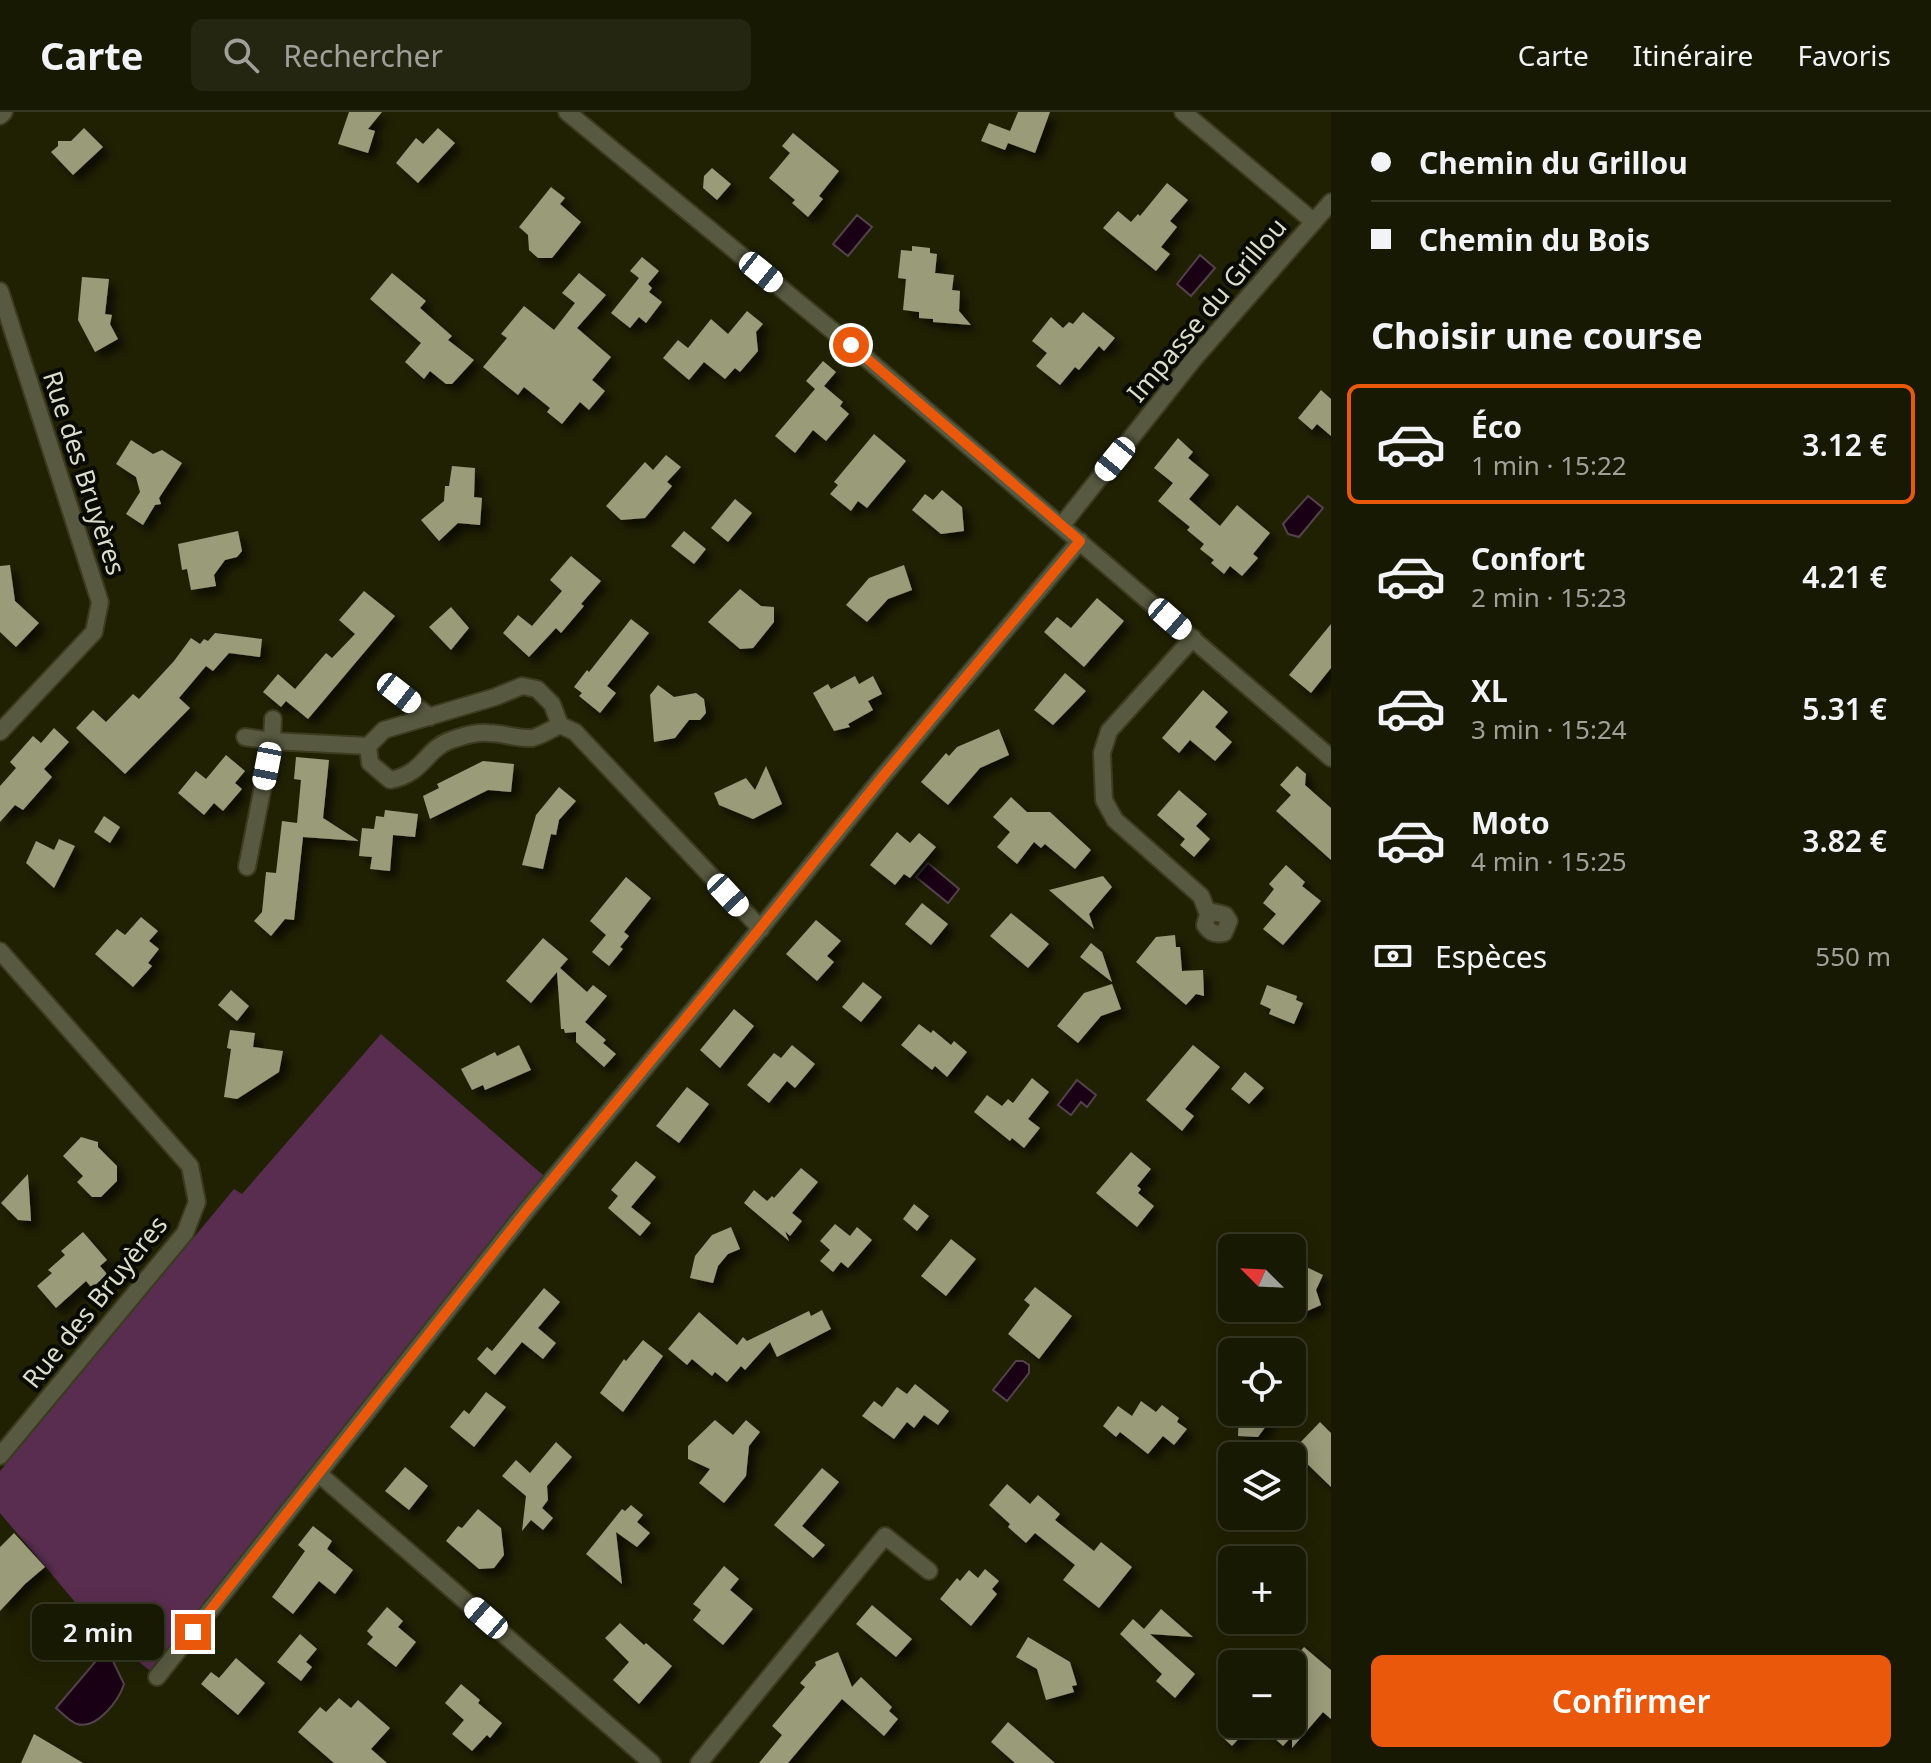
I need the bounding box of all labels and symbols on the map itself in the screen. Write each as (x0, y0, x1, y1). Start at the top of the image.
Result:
street label: Impasse du Grillou (1118, 210, 1294, 409)
car (735, 248, 787, 296)
route start (833, 327, 869, 363)
street label: Rue des Bruyères (35, 366, 135, 579)
car (1091, 433, 1139, 485)
car (1144, 594, 1196, 644)
car (373, 669, 425, 717)
car (251, 740, 283, 792)
car (703, 869, 753, 921)
street label: Rue des Bruyères (13, 1207, 175, 1395)
north arrow (1218, 1234, 1306, 1322)
car (460, 1593, 512, 1643)
callout: 2 min (33, 1604, 165, 1660)
route end (175, 1614, 211, 1650)

